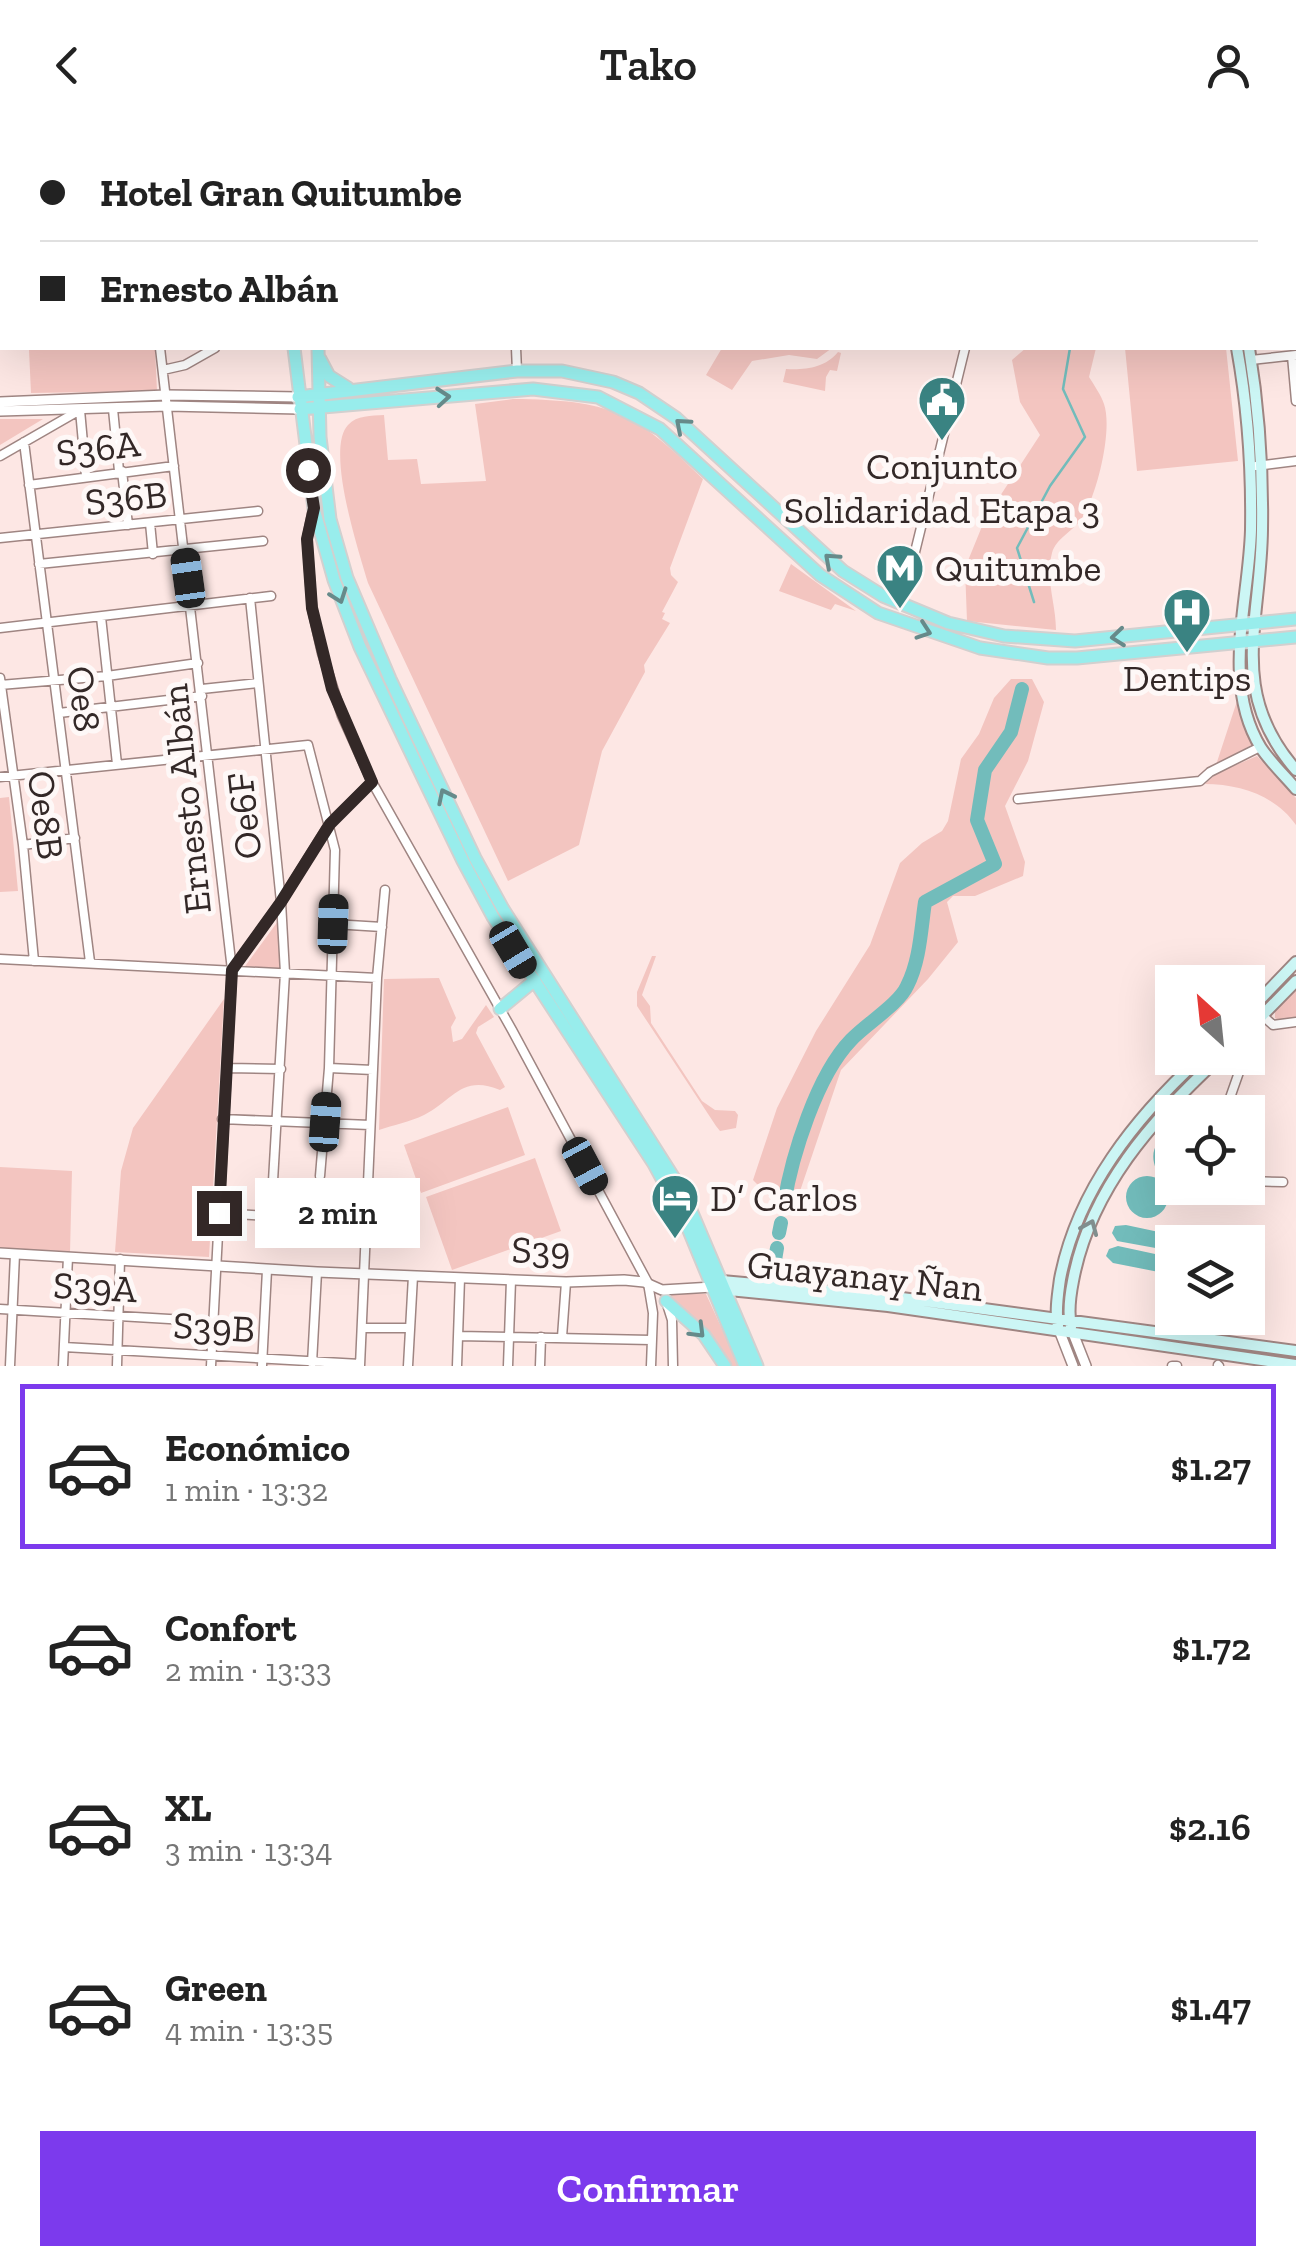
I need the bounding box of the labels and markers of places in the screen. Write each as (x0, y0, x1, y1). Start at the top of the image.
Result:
public building icon: Conjunto Solidaridad Etapa 3 (916, 374, 968, 442)
place label: Conjunto Solidaridad Etapa 3 (784, 443, 1100, 533)
metro station icon: Quitumbe (874, 542, 926, 610)
place label: Quitumbe (935, 545, 1101, 591)
hospital icon: Dentips (1161, 586, 1213, 654)
place label: Dentips (1123, 655, 1251, 701)
hotel icon: D’ Carlos (649, 1172, 701, 1240)
place label: D’ Carlos (710, 1175, 858, 1221)

